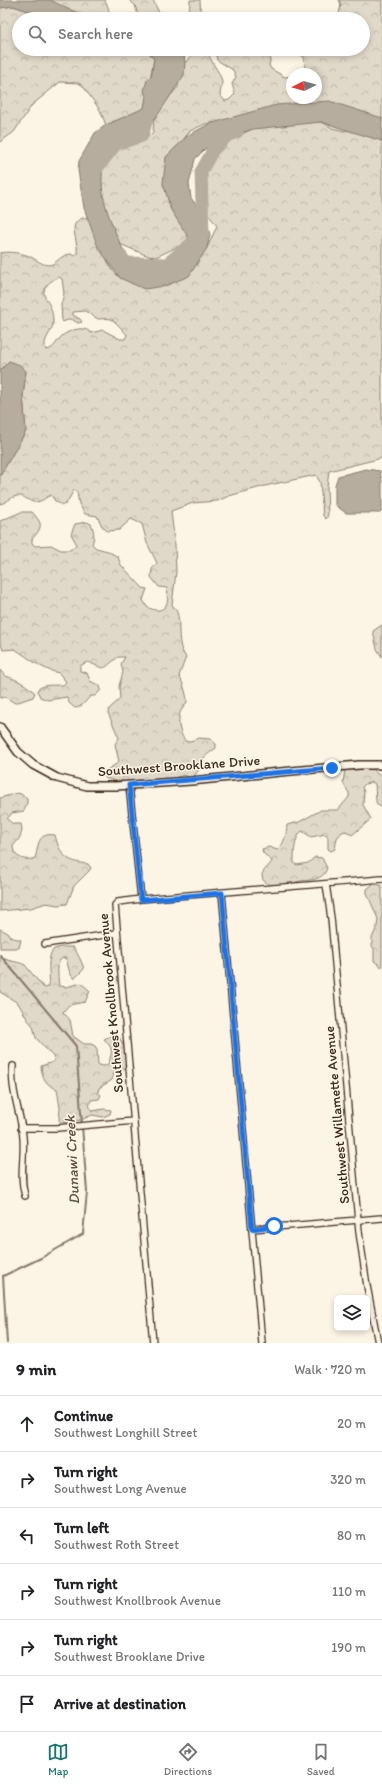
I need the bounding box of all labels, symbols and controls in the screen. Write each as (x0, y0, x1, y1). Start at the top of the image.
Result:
search box (12, 12, 370, 56)
icon: search (26, 23, 48, 45)
text: Search here (58, 25, 133, 43)
north arrow (286, 68, 322, 104)
street label: Southwest Brooklane Drive (97, 752, 261, 780)
route end (323, 759, 341, 777)
street label: Southwest Knollbrook Avenue (95, 912, 127, 1093)
street label: Southwest Willamette Avenue (321, 1025, 353, 1205)
water label: Dunawi Creek (61, 1114, 83, 1205)
route start (265, 1217, 283, 1235)
map controls (334, 1295, 370, 1331)
button: layers (334, 1295, 370, 1331)
text: 9 min (16, 1359, 56, 1379)
text: Walk · 720 m (294, 1362, 366, 1377)
text: Continue (54, 1407, 113, 1425)
icon: ahead (16, 1413, 38, 1435)
text: 20 m (337, 1416, 366, 1431)
text: Southwest Longhill Street (54, 1425, 197, 1440)
text: Turn right (54, 1463, 118, 1481)
icon: right (16, 1469, 38, 1491)
text: 320 m (330, 1472, 366, 1487)
text: Southwest Long Avenue (54, 1481, 187, 1496)
text: Turn left (54, 1519, 109, 1537)
icon: left (16, 1525, 38, 1547)
text: 80 m (337, 1528, 366, 1543)
text: Southwest Roth Street (54, 1537, 179, 1552)
text: Turn right (54, 1575, 118, 1593)
icon: right (16, 1581, 38, 1603)
text: 110 m (332, 1584, 366, 1599)
text: Southwest Knollbrook Avenue (54, 1593, 221, 1608)
text: Turn right (54, 1631, 118, 1649)
icon: right (16, 1637, 38, 1659)
text: 190 m (331, 1640, 366, 1655)
text: Southwest Brooklane Drive (54, 1649, 205, 1664)
icon: arrive (16, 1693, 38, 1715)
text: Arrive at destination (54, 1695, 186, 1713)
tab: Map (47, 1741, 69, 1778)
tab: Directions (164, 1741, 212, 1778)
tab: Saved (307, 1741, 335, 1778)

